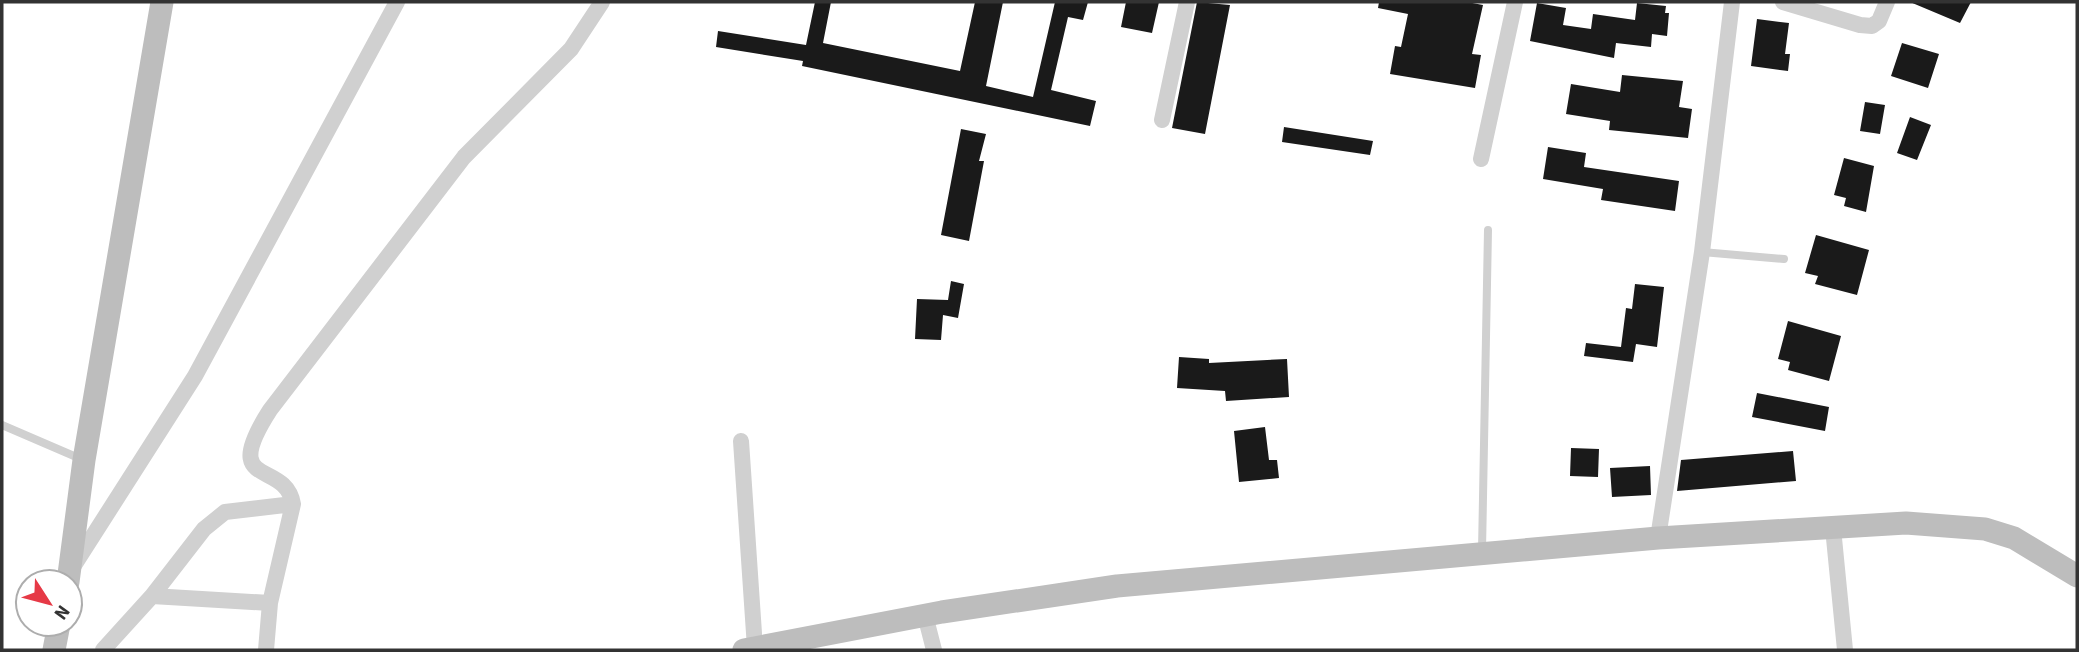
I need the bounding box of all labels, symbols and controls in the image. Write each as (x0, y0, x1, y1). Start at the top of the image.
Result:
north arrow (14, 568, 84, 638)
text: N (47, 599, 76, 625)

